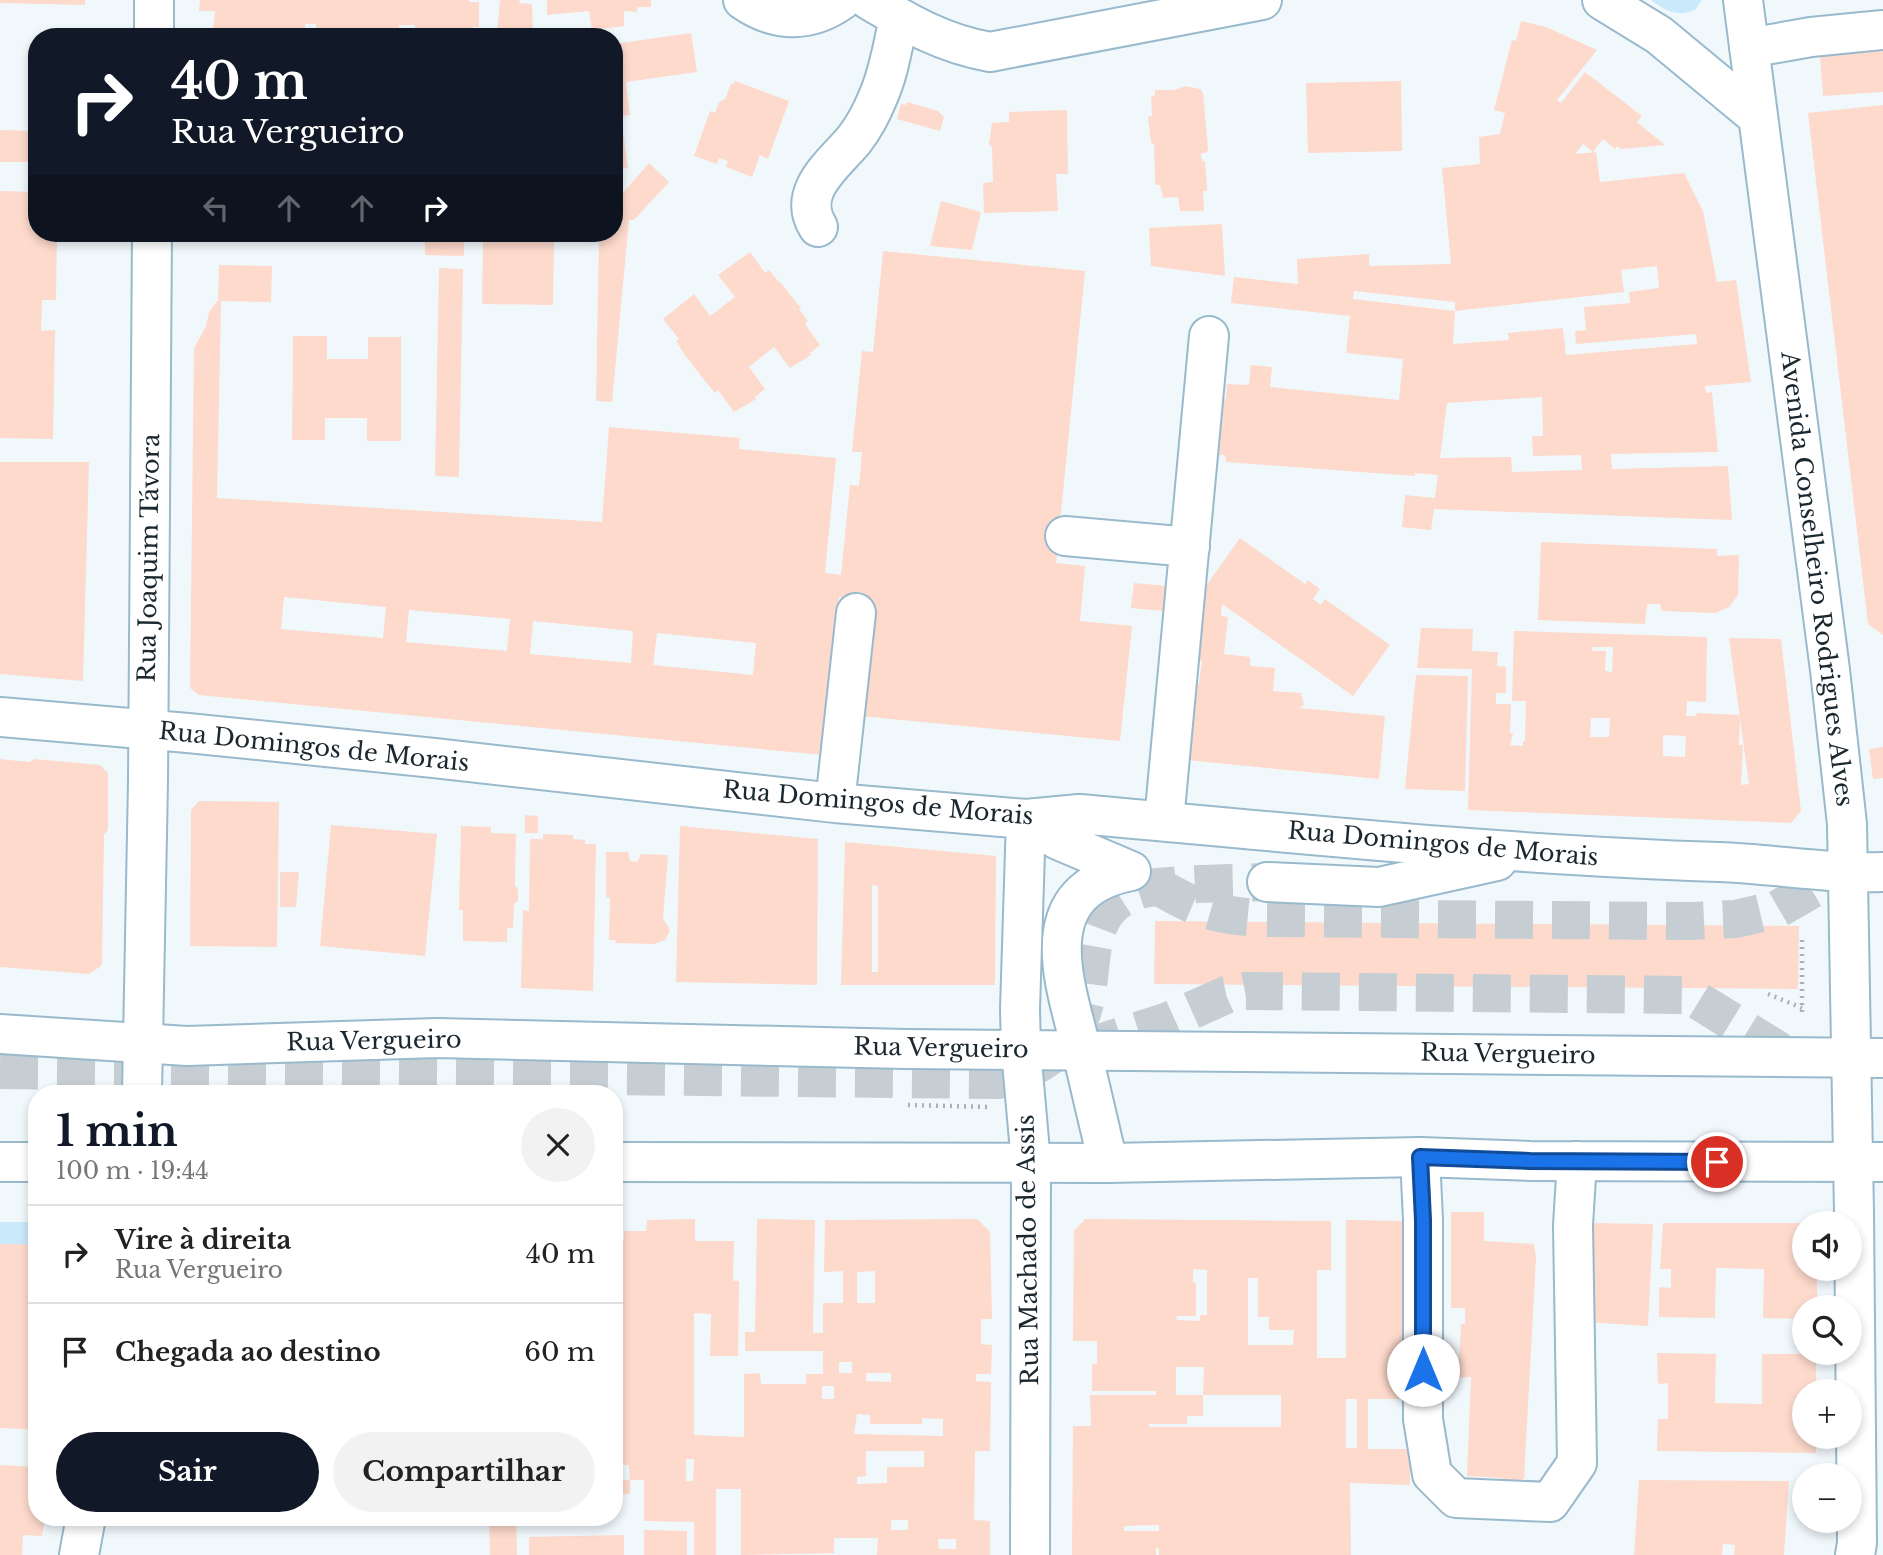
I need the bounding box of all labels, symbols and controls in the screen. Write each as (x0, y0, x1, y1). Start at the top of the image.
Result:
text: 40 m (171, 51, 308, 112)
icon: right (56, 56, 147, 147)
text: Rua Vergueiro (171, 112, 405, 152)
icon: left (197, 189, 235, 227)
icon: ahead (270, 189, 308, 227)
icon: ahead (343, 189, 381, 227)
icon: right (416, 189, 454, 227)
street label: Avenida Conselheiro Rodrigues Alves (1775, 349, 1860, 808)
street label: Rua Joaquim Távora (132, 433, 165, 683)
street label: Rua Domingos de Morais (157, 716, 471, 777)
street label: Rua Domingos de Morais (721, 774, 1035, 831)
street label: Rua Domingos de Morais (1286, 815, 1600, 872)
street label: Rua Vergueiro (286, 1024, 462, 1057)
street label: Rua Vergueiro (853, 1031, 1029, 1064)
street label: Rua Vergueiro (1420, 1037, 1596, 1070)
text: 1 min (56, 1105, 178, 1157)
button: close (521, 1108, 595, 1182)
street label: Rua Machado de Assis (1011, 1114, 1044, 1386)
pin (1687, 1132, 1747, 1192)
icon: arrive (1698, 1143, 1736, 1181)
text: 100 m · 19:44 (56, 1157, 209, 1185)
map controls (1792, 1211, 1862, 1533)
button: sound (1792, 1211, 1862, 1281)
text: Vire à direita (115, 1224, 291, 1256)
icon: right (56, 1235, 94, 1273)
text: 40 m (526, 1238, 595, 1270)
text: Rua Vergueiro (115, 1256, 283, 1284)
button: search (1792, 1295, 1862, 1365)
icon: arrive (56, 1333, 94, 1371)
position arrow (1386, 1333, 1460, 1407)
text: Chegada ao destino (115, 1336, 381, 1368)
text: 60 m (524, 1336, 595, 1368)
button: + (1792, 1379, 1862, 1449)
button: Sair (56, 1432, 319, 1512)
button: Compartilhar (333, 1432, 595, 1512)
button: − (1792, 1463, 1862, 1533)

